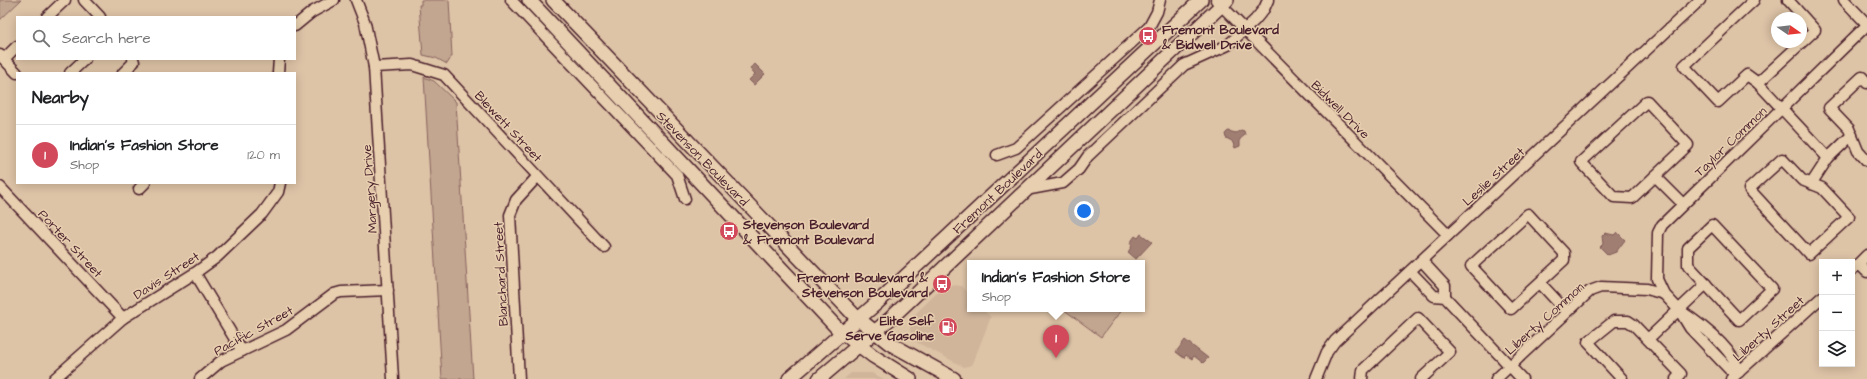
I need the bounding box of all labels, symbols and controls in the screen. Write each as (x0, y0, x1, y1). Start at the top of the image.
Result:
north arrow (1771, 12, 1807, 48)
search box (16, 16, 296, 60)
place label: Fremont Boulevard & Bidwell Drive (1161, 21, 1279, 54)
bus stop icon: Fremont Boulevard & Bidwell Drive (1137, 25, 1159, 47)
icon: search (30, 27, 52, 49)
text: Search here (62, 28, 151, 49)
street label: Bidwell Drive (1307, 76, 1374, 143)
text: Nearby (32, 86, 89, 110)
street label: Blewett Street (470, 87, 547, 167)
street label: Taylor Common (1691, 102, 1772, 182)
street label: Stevenson Boulevard (652, 107, 753, 210)
text: Indian's Fashion Store (70, 135, 219, 156)
street label: Leslie Street (1459, 143, 1529, 210)
street label: Margery Drive (358, 144, 383, 234)
street label: Fremont Boulevard (949, 145, 1047, 238)
text: 1 (44, 146, 46, 164)
text: 120 m (247, 146, 280, 164)
text: Shop (70, 156, 99, 174)
your location (1074, 201, 1094, 221)
street label: Porter Street (34, 206, 107, 282)
place label: Stevenson Boulevard & Fremont Boulevard (742, 216, 874, 249)
street label: Blanchard Street (489, 220, 513, 327)
bus stop icon: Stevenson Boulevard & Fremont Boulevard (718, 220, 740, 242)
street label: Davis Street (130, 247, 204, 304)
map controls (1819, 259, 1855, 367)
button: + (1819, 259, 1855, 295)
popup (967, 260, 1145, 312)
text: Indian's Fashion Store (982, 267, 1130, 288)
place label: Fremont Boulevard & Stevenson Boulevard (797, 269, 929, 302)
bus stop icon: Fremont Boulevard & Stevenson Boulevard (931, 273, 953, 295)
street label: Liberty Common (1501, 278, 1589, 360)
text: Shop (982, 288, 1011, 306)
street label: Liberty Street (1729, 291, 1809, 366)
button: − (1819, 295, 1855, 331)
street label: Pacific Street (210, 301, 297, 360)
place label: Elite Self Serve Gasoline (844, 312, 935, 345)
fuel station icon: Elite Self Serve Gasoline (937, 316, 959, 338)
pin: 1 (1043, 325, 1069, 358)
button: layers (1819, 331, 1855, 367)

